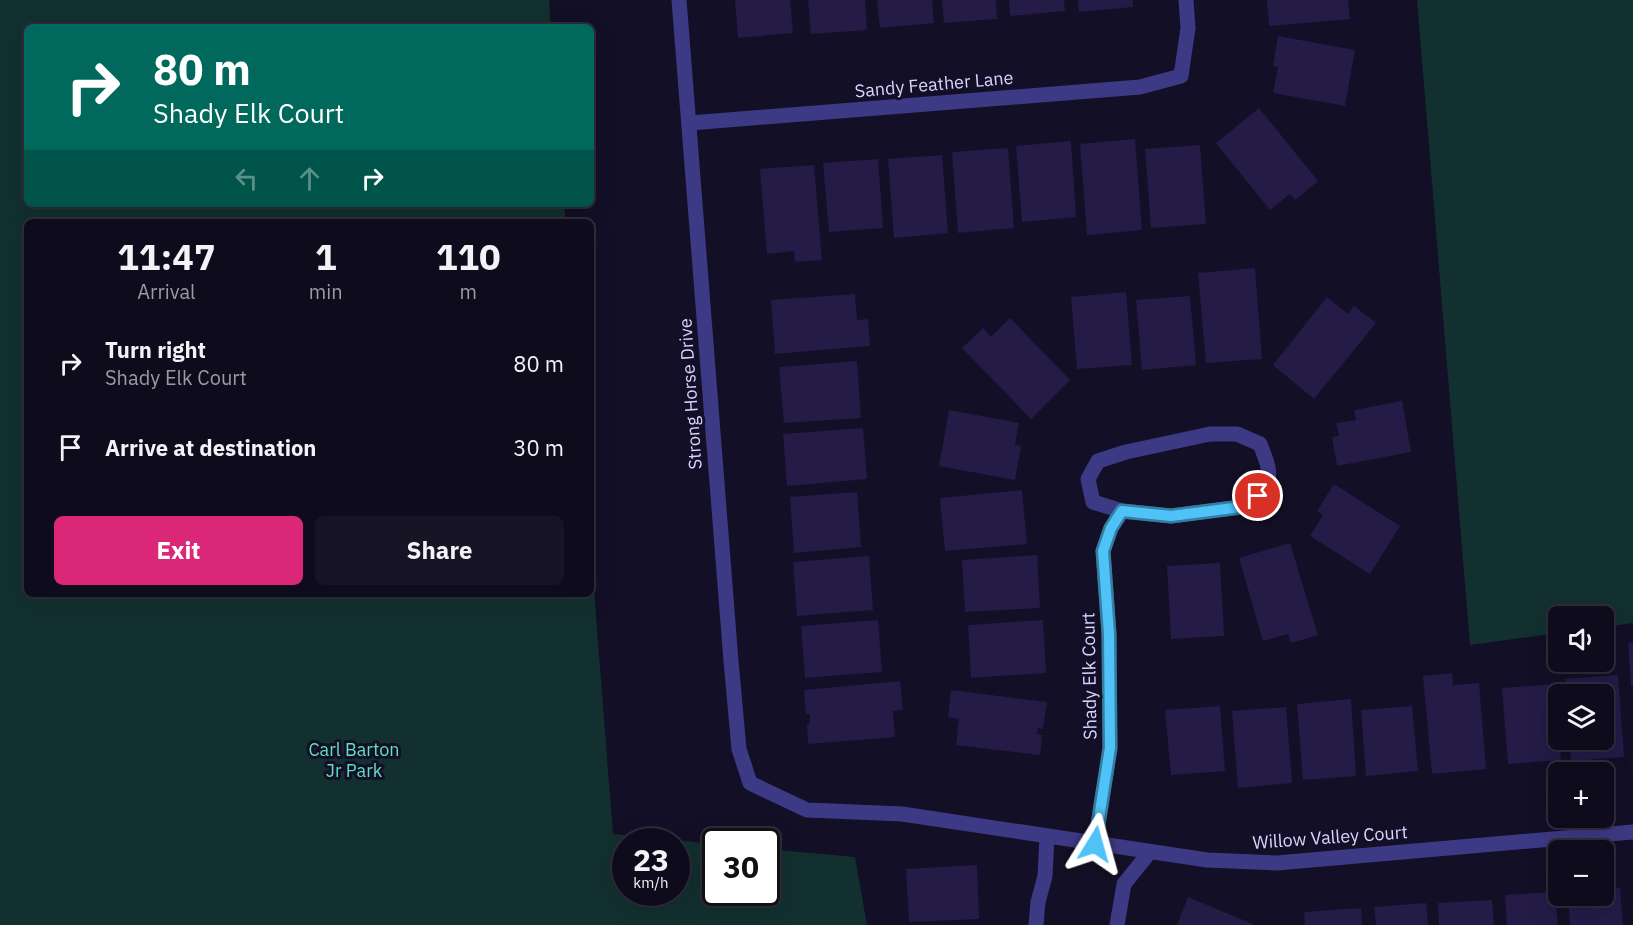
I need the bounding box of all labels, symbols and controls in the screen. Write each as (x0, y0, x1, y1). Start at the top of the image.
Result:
text: 80 m (153, 42, 251, 97)
icon: right (54, 48, 132, 126)
street label: Sandy Feather Lane (854, 66, 1014, 102)
text: Shady Elk Court (153, 95, 344, 130)
icon: left (230, 162, 263, 195)
icon: ahead (293, 162, 326, 195)
icon: right (356, 162, 389, 195)
text: 11:47 (117, 233, 216, 280)
text: 1 (315, 233, 337, 280)
text: 110 (436, 233, 501, 280)
text: Arrival (137, 278, 196, 305)
text: min (309, 278, 343, 305)
text: m (460, 278, 477, 305)
street label: Strong Horse Drive (673, 318, 707, 470)
text: Turn right (105, 335, 206, 364)
icon: right (54, 347, 87, 380)
text: 80 m (513, 349, 564, 378)
text: Shady Elk Court (105, 364, 247, 391)
icon: arrive (54, 431, 87, 464)
text: Arrive at destination (105, 433, 316, 462)
text: 30 m (513, 433, 564, 462)
pin (1232, 470, 1283, 521)
icon: arrive (1241, 479, 1274, 512)
button: Exit (54, 516, 303, 585)
button: Share (315, 516, 564, 585)
map controls (1548, 606, 1614, 906)
button: sound (1548, 606, 1614, 672)
street label: Shady Elk Court (1076, 612, 1102, 740)
button: layers (1548, 684, 1614, 750)
park label: Carl Barton Jr Park (308, 738, 400, 782)
button: + (1548, 762, 1614, 828)
position arrow (1063, 812, 1127, 876)
street label: Willow Valley Court (1252, 820, 1408, 854)
speed limit sign: 30 (702, 828, 780, 906)
text: 23 (633, 840, 669, 879)
button: − (1548, 840, 1614, 906)
text: km/h (633, 873, 669, 892)

